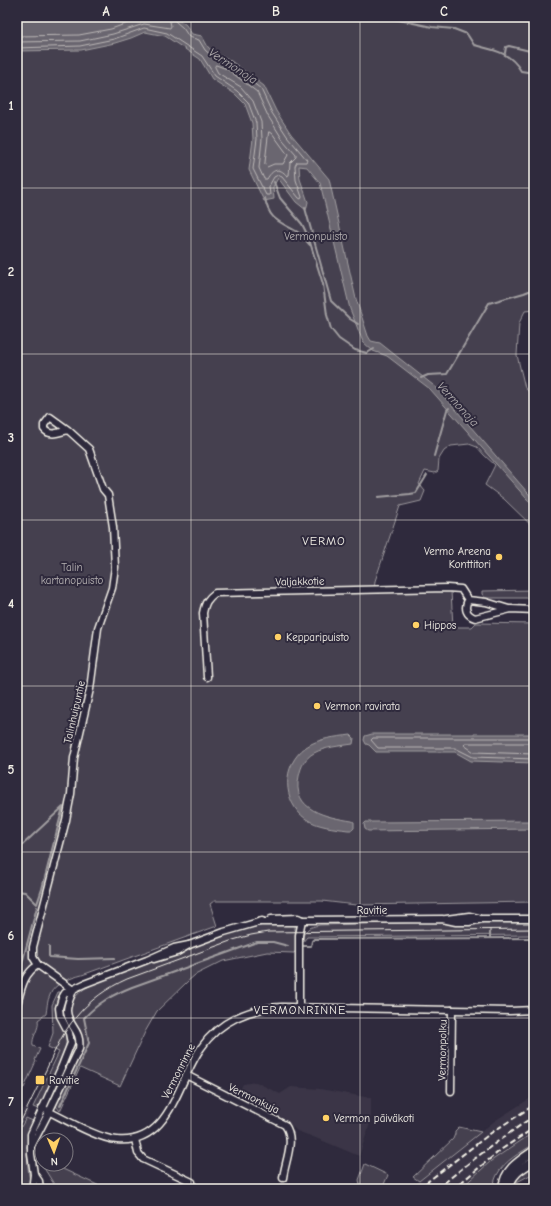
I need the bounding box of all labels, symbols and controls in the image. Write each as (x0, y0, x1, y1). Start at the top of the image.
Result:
text: A (102, 4, 110, 19)
text: B (272, 4, 280, 19)
text: C (440, 4, 448, 19)
water label: Vermonoja (206, 45, 260, 87)
text: 1 (8, 98, 14, 113)
park label: Vermonpuisto (284, 230, 348, 243)
text: 2 (8, 264, 14, 279)
water label: Vermonoja (434, 379, 482, 429)
text: 3 (8, 430, 14, 445)
district label: VERMO (302, 534, 346, 548)
place label: Vermo Areena Konttitori (424, 545, 491, 571)
marker: Vermo Areena Konttitori (494, 552, 504, 562)
park label: Talin kartanopuisto (41, 561, 104, 587)
street label: Valjakkotie (275, 575, 325, 588)
text: 4 (8, 596, 14, 611)
place label: Hippos (424, 619, 457, 632)
marker: Hippos (411, 620, 421, 630)
place label: Kepparipuisto (286, 631, 349, 644)
marker: Kepparipuisto (273, 632, 283, 642)
street label: Talinhuipuntie (61, 679, 88, 745)
place label: Vermon ravirata (325, 700, 400, 713)
marker: Vermon ravirata (312, 701, 322, 711)
text: 5 (8, 762, 15, 777)
street label: Ravitie (357, 904, 388, 917)
text: 6 (8, 928, 15, 943)
district label: VERMONRINNE (254, 1003, 346, 1017)
street label: Vermonpolku (435, 1019, 450, 1081)
street label: Vermonrinne (159, 1041, 198, 1101)
marker: Ravitie (34, 1074, 46, 1086)
place label: Ravitie (49, 1074, 80, 1087)
street label: Vermonkuja (226, 1080, 282, 1116)
text: 7 (8, 1094, 14, 1109)
place label: Vermon päiväkoti (334, 1112, 414, 1125)
marker: Vermon päiväkoti (321, 1113, 331, 1123)
north arrow (34, 1132, 74, 1172)
text: N (51, 1155, 58, 1168)

